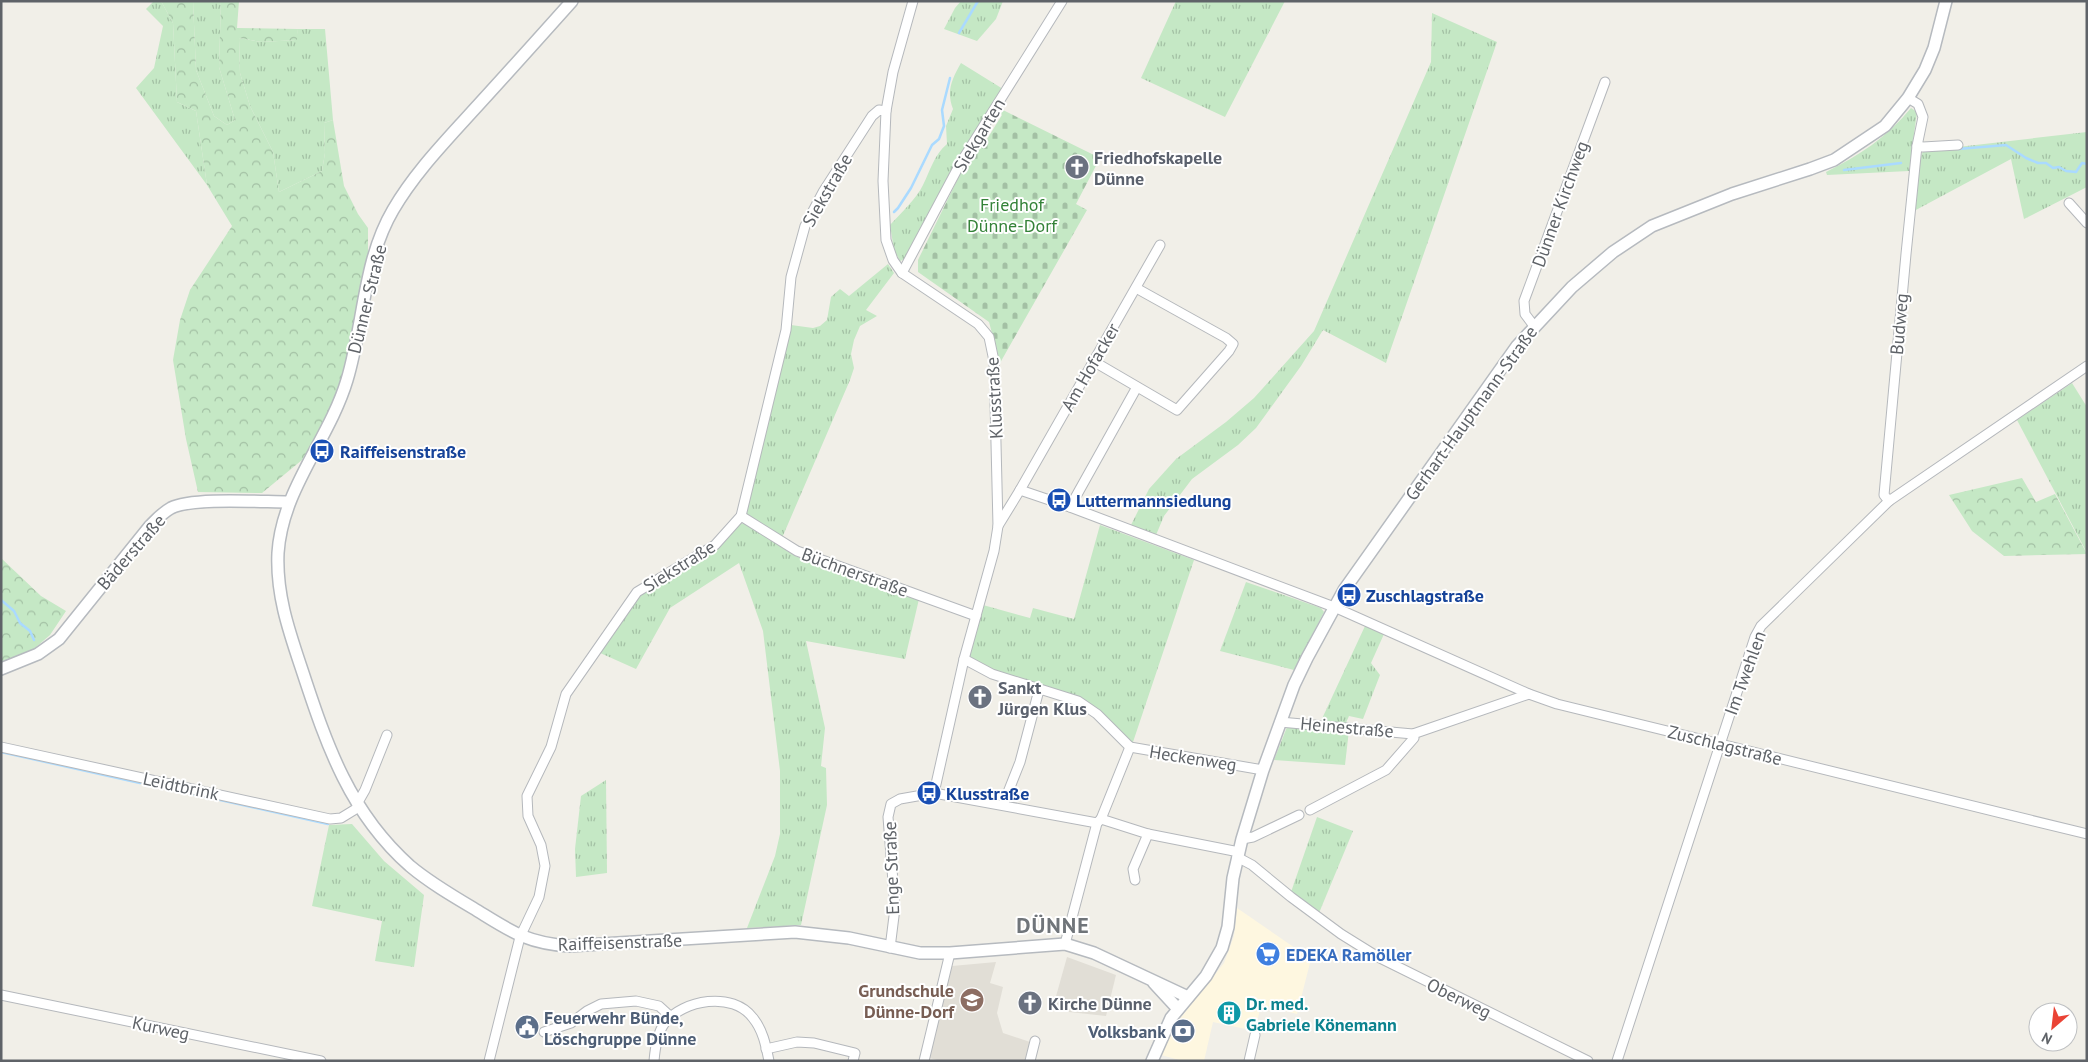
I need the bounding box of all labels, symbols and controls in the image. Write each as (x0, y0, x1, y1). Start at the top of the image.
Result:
street label: Siekgarten (948, 94, 1010, 176)
street label: Dünner Kirchweg (1526, 138, 1594, 270)
place label: Friedhofskapelle Dünne (1094, 146, 1222, 190)
street label: Siekstraße (797, 149, 857, 231)
church icon: Friedhofskapelle Dünne (1064, 154, 1090, 180)
park label: Friedhof Dünne-Dorf (967, 193, 1058, 237)
street label: Dünner Straße (342, 242, 392, 356)
street label: Budweg (1885, 292, 1913, 356)
street label: Am Hofacker (1056, 319, 1124, 415)
street label: Gerhart-Hauptmann-Straße (1400, 321, 1542, 505)
street label: Klusstraße (980, 356, 1008, 440)
bus stop icon: Raiffeisenstraße (309, 438, 335, 464)
place label: Raiffeisenstraße (340, 440, 466, 463)
bus stop icon: Luttermannsiedlung (1046, 487, 1072, 513)
place label: Luttermannsiedlung (1076, 489, 1232, 512)
street label: Bäderstraße (92, 509, 170, 595)
street label: Siekstraße (639, 535, 719, 597)
street label: Büchnerstraße (799, 542, 911, 602)
bus stop icon: Zuschlagstraße (1336, 582, 1362, 608)
place label: Zuschlagstraße (1366, 584, 1484, 607)
street label: Im Twehlen (1719, 628, 1771, 718)
place label: Sankt Jürgen Klus (997, 676, 1087, 720)
church icon: Sankt Jürgen Klus (967, 684, 993, 710)
street label: Heinestraße (1299, 711, 1395, 743)
street label: Zuschlagstraße (1665, 720, 1785, 770)
street label: Heckenweg (1148, 740, 1238, 776)
street label: Leidtbrink (141, 767, 221, 805)
bus stop icon: Klusstraße (916, 780, 942, 806)
place label: Klusstraße (946, 782, 1029, 805)
street label: Enge Straße (878, 821, 904, 915)
district label: DÜNNE (1016, 911, 1090, 939)
street label: Raiffeisenstraße (557, 928, 683, 956)
supermarket icon: EDEKA Ramöller (1255, 941, 1281, 967)
place label: EDEKA Ramöller (1286, 943, 1412, 966)
street label: Oberweg (1423, 973, 1495, 1023)
place label: Grundschule Dünne-Dorf (858, 979, 955, 1023)
school or university icon: Grundschule Dünne-Dorf (959, 987, 985, 1013)
church icon: Kirche Dünne (1017, 990, 1043, 1016)
place label: Kirche Dünne (1048, 992, 1152, 1015)
place label: Dr. med. Gabriele Könemann (1246, 992, 1397, 1036)
building icon: Dr. med. Gabriele Könemann (1216, 1000, 1242, 1026)
north arrow (2028, 1002, 2078, 1052)
place label: Feuerwehr Bünde, Löschgruppe Dünne (544, 1006, 696, 1050)
street label: Kurweg (130, 1011, 192, 1045)
public building icon: Feuerwehr Bünde, Löschgruppe Dünne (514, 1014, 540, 1040)
bank icon: Volksbank (1170, 1018, 1196, 1044)
place label: Volksbank (1087, 1020, 1166, 1043)
text: N (2039, 1028, 2055, 1049)

